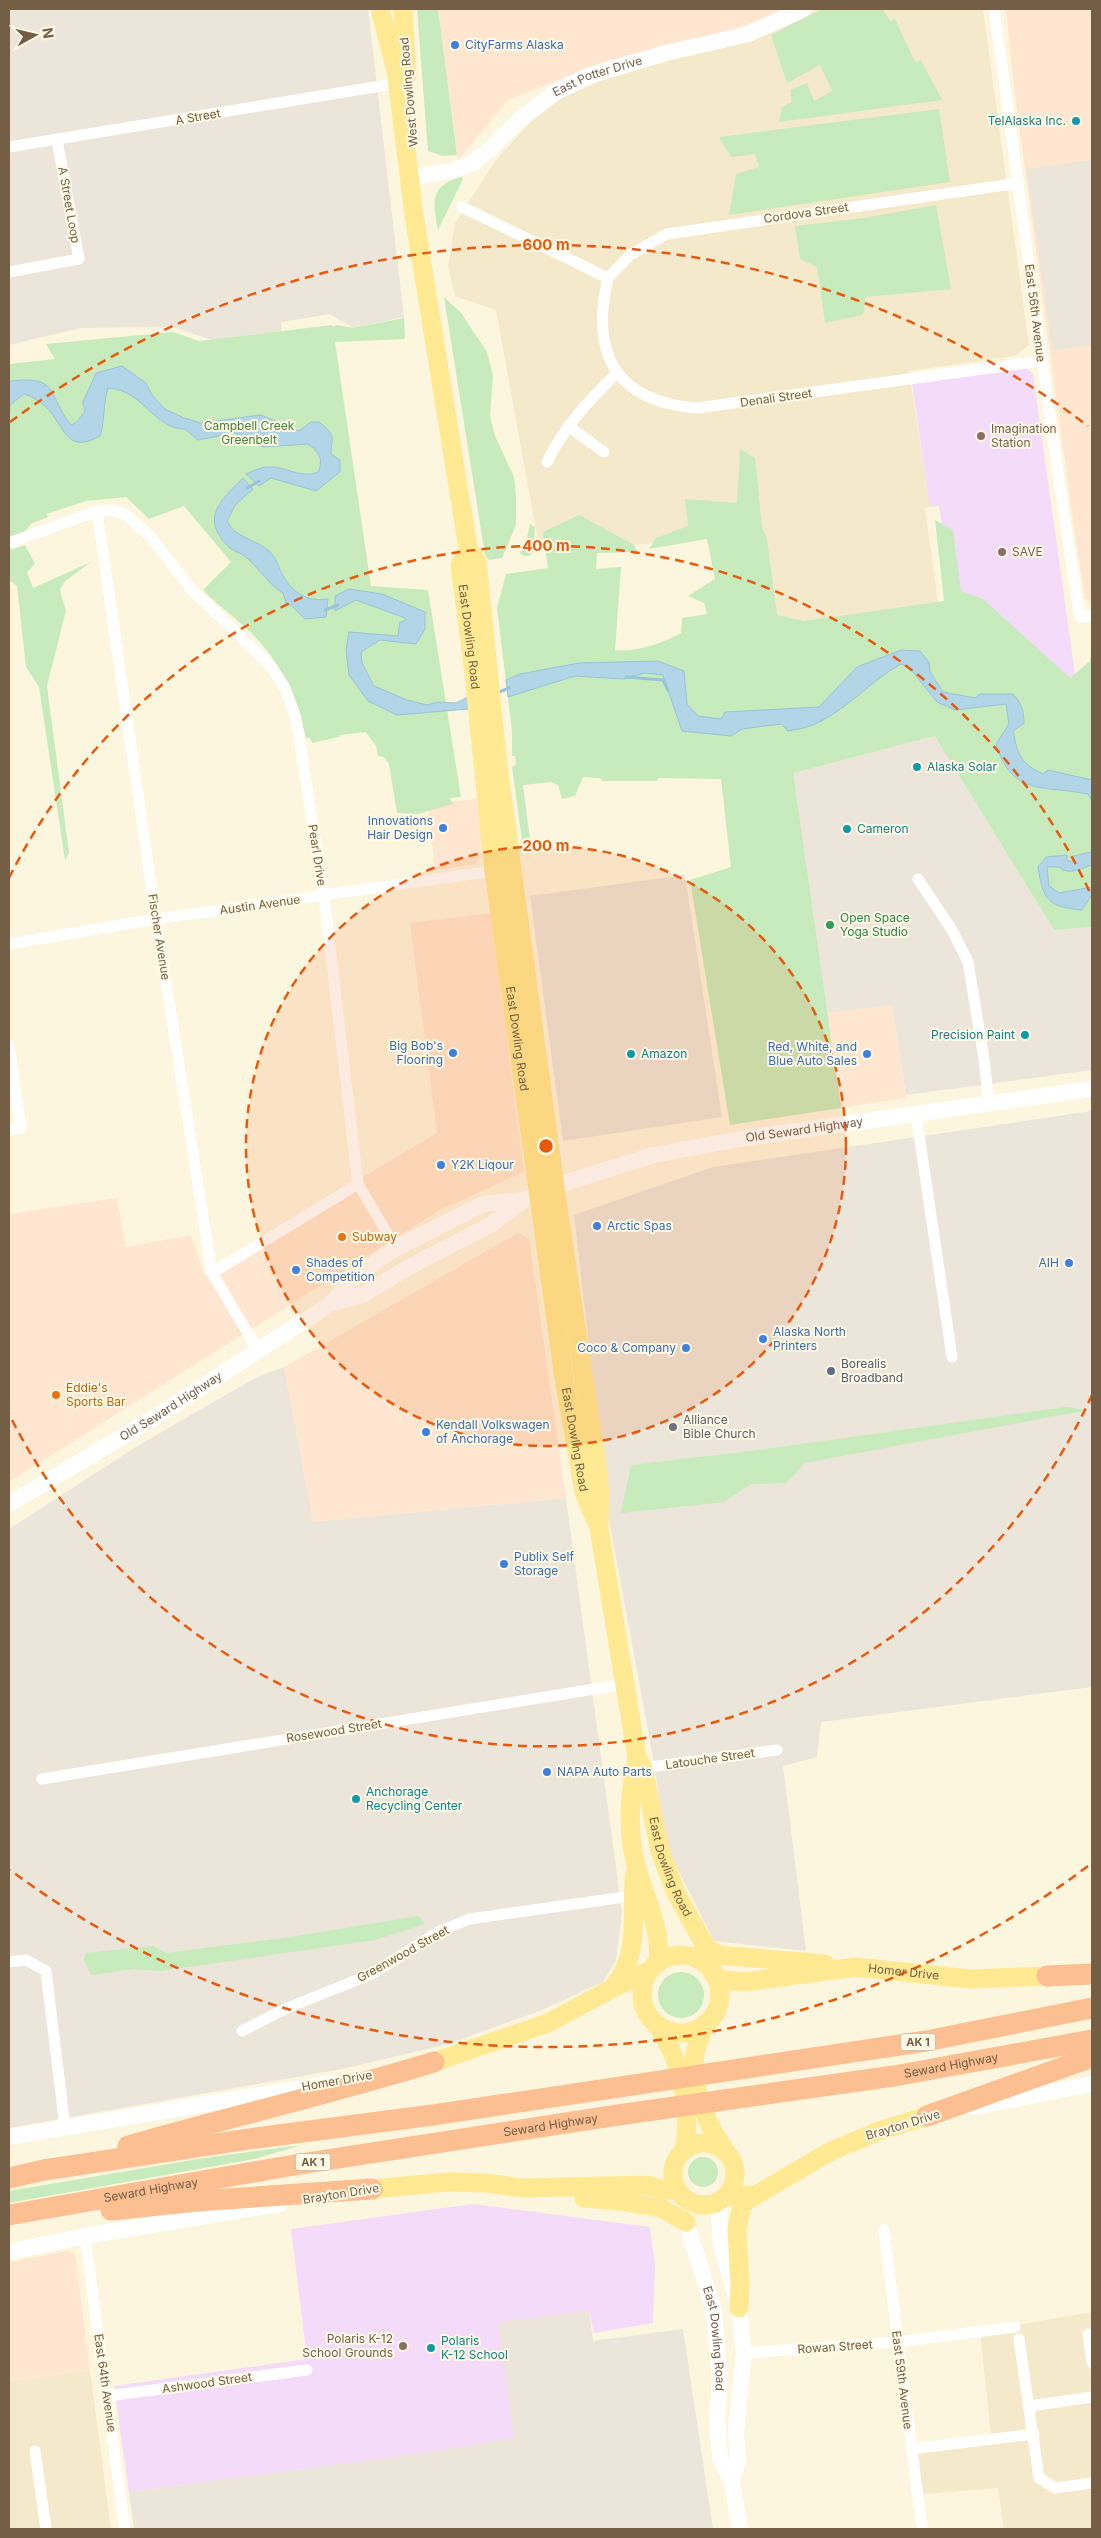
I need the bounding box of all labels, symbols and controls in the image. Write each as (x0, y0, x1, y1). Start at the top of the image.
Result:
north arrow (10, 10, 60, 60)
text: N (39, 27, 58, 40)
street label: West Dowling Road (396, 37, 421, 147)
place label: CityFarms Alaska (465, 37, 564, 52)
marker: CityFarms Alaska (449, 39, 461, 51)
street label: East Potter Drive (550, 52, 644, 99)
street label: A Street (174, 105, 222, 128)
place label: TelAlaska Inc. (988, 113, 1066, 128)
marker: TelAlaska Inc. (1070, 115, 1082, 127)
street label: A Street Loop (55, 165, 84, 244)
street label: Cordova Street (763, 199, 849, 226)
text: 600 m (522, 235, 570, 254)
street label: East 56th Avenue (1022, 263, 1049, 363)
street label: Denali Street (739, 385, 813, 410)
park label: Campbell Creek Greenbelt (204, 418, 295, 447)
place label: Imagination Station (991, 421, 1057, 450)
marker: Imagination Station (975, 430, 987, 442)
text: 400 m (522, 536, 570, 555)
place label: SAVE (1012, 544, 1043, 559)
marker: SAVE (996, 546, 1008, 558)
street label: East Dowling Road (456, 583, 483, 690)
place label: Alaska Solar (927, 759, 997, 774)
marker: Alaska Solar (911, 761, 923, 773)
place label: Innovations Hair Design (367, 813, 433, 842)
place label: Cameron (857, 821, 909, 836)
marker: Innovations Hair Design (437, 822, 449, 834)
street label: Pearl Drive (305, 823, 330, 887)
marker: Cameron (841, 823, 853, 835)
text: 200 m (523, 836, 569, 855)
street label: Austin Avenue (219, 891, 301, 918)
street label: Fischer Avenue (145, 893, 174, 981)
place label: Open Space Yoga Studio (840, 910, 910, 939)
marker: Open Space Yoga Studio (824, 919, 836, 931)
street label: East Dowling Road (503, 985, 532, 1092)
place label: Precision Paint (931, 1027, 1015, 1042)
marker: Precision Paint (1019, 1029, 1031, 1041)
place label: Big Bob's Flooring (389, 1038, 443, 1067)
place label: Red, White, and Blue Auto Sales (768, 1039, 857, 1068)
place label: Amazon (641, 1046, 687, 1061)
marker: Big Bob's Flooring (447, 1047, 459, 1059)
marker: Amazon (625, 1048, 637, 1060)
marker: Red, White, and Blue Auto Sales (861, 1048, 873, 1060)
street label: Old Seward Highway (745, 1113, 864, 1145)
centre of rings (537, 1137, 555, 1155)
place label: Y2K Liqour (451, 1157, 514, 1172)
marker: Y2K Liqour (435, 1159, 447, 1171)
place label: Arctic Spas (607, 1218, 672, 1233)
marker: Arctic Spas (591, 1220, 603, 1232)
place label: Subway (352, 1229, 397, 1244)
marker: Subway (336, 1231, 348, 1243)
place label: Shades of Competition (306, 1255, 375, 1284)
place label: AIH (1039, 1255, 1059, 1270)
marker: AIH (1063, 1257, 1075, 1269)
marker: Shades of Competition (290, 1264, 302, 1276)
place label: Alaska North Printers (773, 1324, 846, 1353)
marker: Alaska North Printers (757, 1333, 769, 1345)
place label: Coco & Company (577, 1340, 676, 1355)
marker: Coco & Company (680, 1342, 692, 1354)
place label: Borealis Broadband (841, 1356, 903, 1385)
marker: Borealis Broadband (825, 1365, 837, 1377)
street label: Old Seward Highway (117, 1368, 225, 1444)
place label: Eddie's Sports Bar (66, 1380, 126, 1409)
street label: East Dowling Road (559, 1386, 592, 1493)
marker: Eddie's Sports Bar (50, 1389, 62, 1401)
place label: Alliance Bible Church (683, 1412, 756, 1441)
place label: Kendall Volkswagen of Anchorage (436, 1417, 550, 1446)
marker: Alliance Bible Church (667, 1421, 679, 1433)
marker: Kendall Volkswagen of Anchorage (420, 1426, 432, 1438)
place label: Publix Self Storage (514, 1549, 574, 1578)
marker: Publix Self Storage (498, 1558, 510, 1570)
street label: Rosewood Street (285, 1716, 383, 1745)
street label: Latouche Street (664, 1745, 756, 1772)
place label: NAPA Auto Parts (557, 1764, 652, 1779)
marker: NAPA Auto Parts (541, 1766, 553, 1778)
place label: Anchorage Recycling Center (366, 1784, 463, 1813)
marker: Anchorage Recycling Center (350, 1793, 362, 1805)
street label: East Dowling Road (646, 1815, 696, 1919)
street label: Greenwood Street (354, 1922, 451, 1985)
street label: Homer Drive (867, 1960, 940, 1983)
road number: AK 1 (900, 2034, 936, 2050)
street label: Seward Highway (903, 2049, 1000, 2081)
street label: Homer Drive (301, 2067, 373, 2094)
street label: Brayton Drive (864, 2106, 942, 2143)
street label: Seward Highway (502, 2110, 599, 2140)
road number: AK 1 (296, 2154, 330, 2170)
street label: Seward Highway (102, 2174, 199, 2205)
street label: Brayton Drive (302, 2180, 380, 2207)
street label: East Dowling Road (700, 2284, 728, 2391)
street label: East 59th Avenue (889, 2330, 916, 2430)
place label: Polaris K-12 School Grounds (302, 2331, 393, 2360)
street label: East 64th Avenue (91, 2333, 120, 2433)
place label: Polaris K-12 School (441, 2333, 508, 2362)
street label: Rowan Street (797, 2336, 873, 2357)
marker: Polaris K-12 School Grounds (397, 2340, 409, 2352)
marker: Polaris K-12 School (425, 2342, 437, 2354)
street label: Ashwood Street (161, 2369, 253, 2396)

